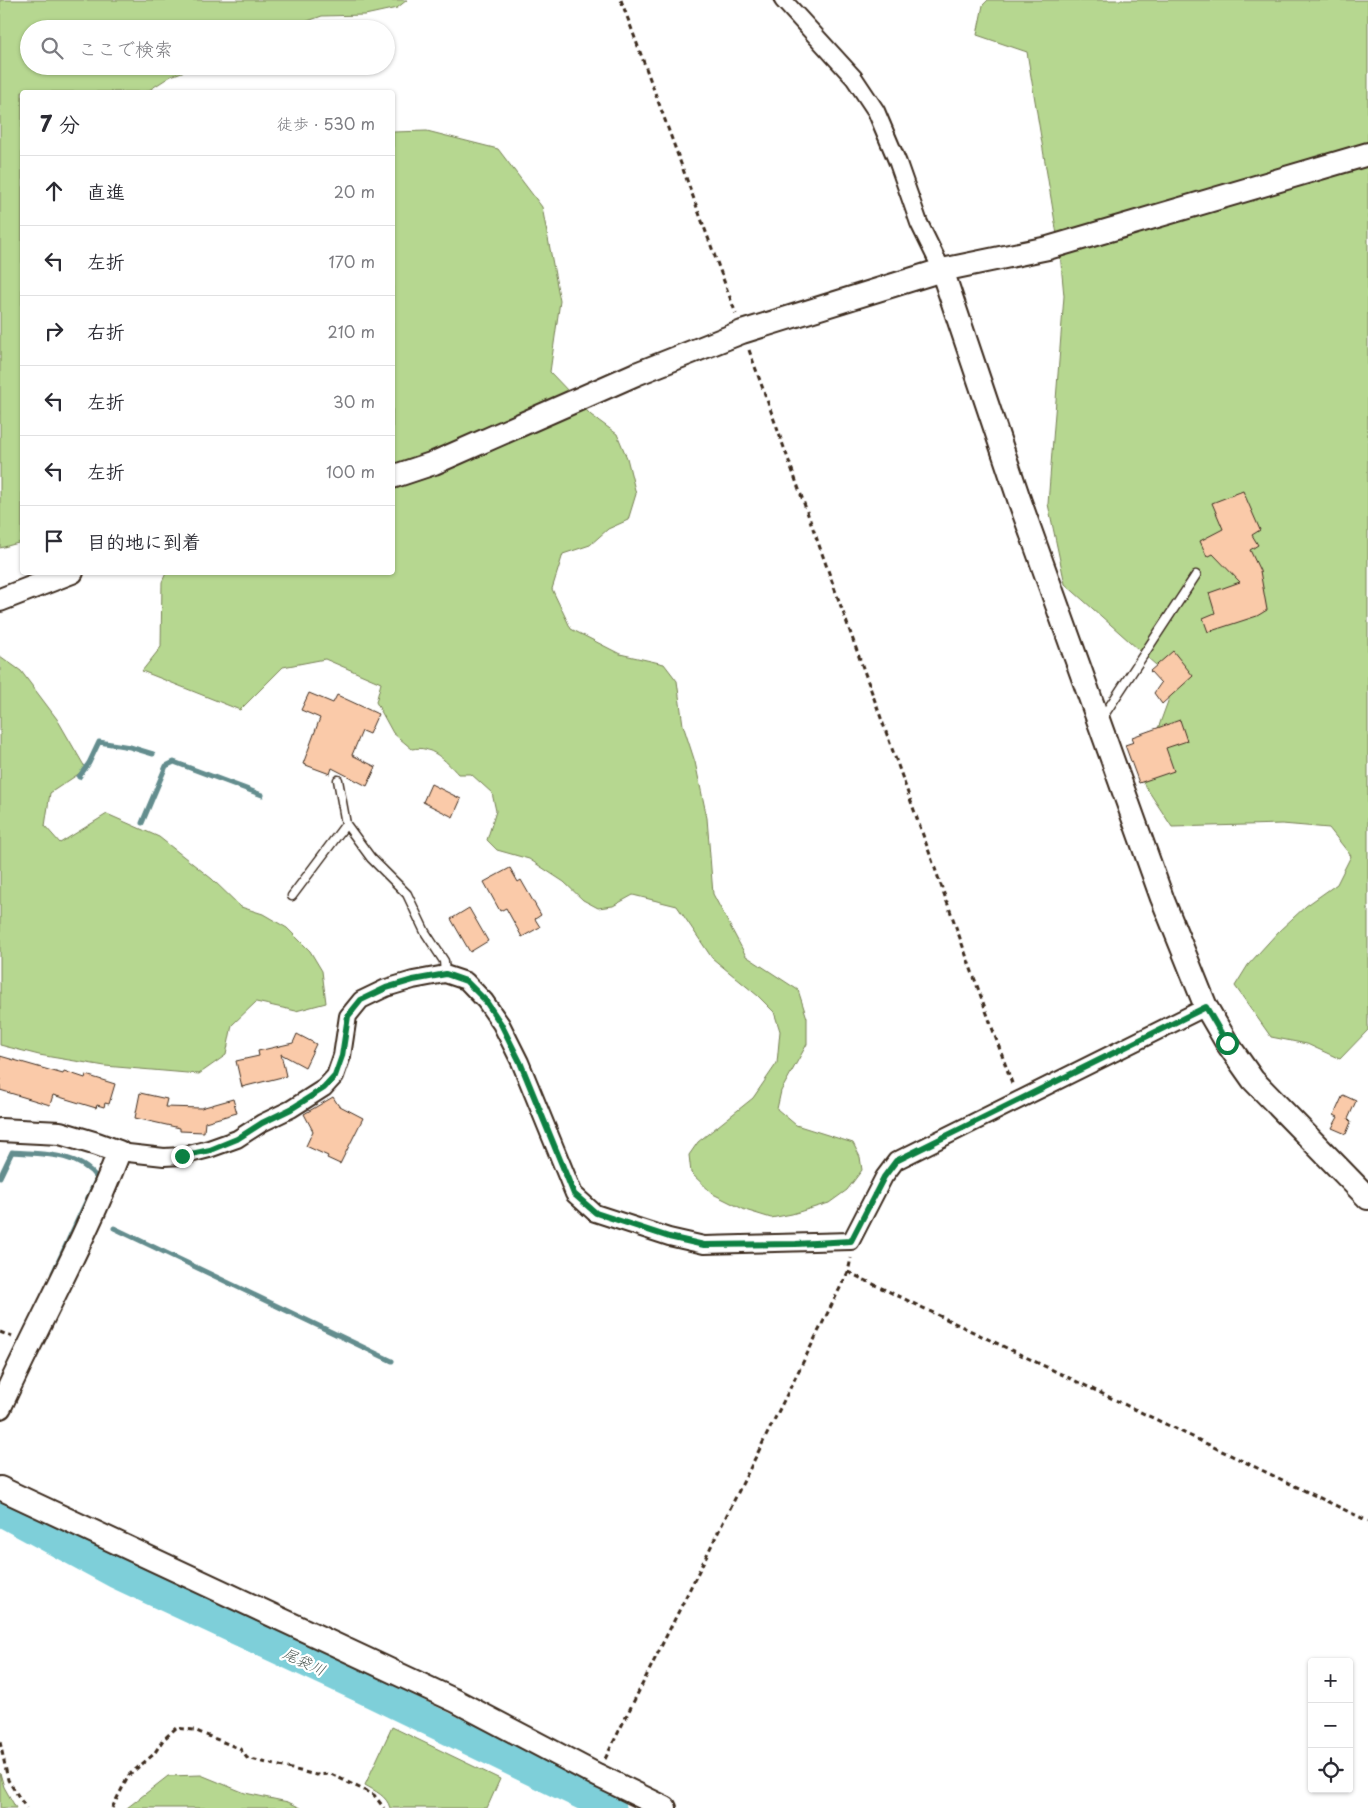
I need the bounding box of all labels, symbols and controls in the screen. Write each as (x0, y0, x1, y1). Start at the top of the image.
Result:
search box (20, 20, 395, 75)
icon: search (38, 34, 66, 62)
text: ここで検索 (78, 34, 173, 62)
text: 7 分 (40, 107, 80, 139)
text: 徒歩 · 530 m (277, 111, 375, 135)
icon: ahead (40, 177, 68, 205)
text: 直進 (87, 177, 125, 205)
text: 20 m (334, 179, 375, 203)
icon: left (40, 247, 68, 275)
text: 左折 (87, 247, 125, 275)
text: 170 m (329, 249, 375, 273)
icon: right (40, 317, 68, 345)
text: 右折 (87, 317, 125, 345)
text: 210 m (327, 319, 375, 343)
icon: left (40, 387, 68, 415)
text: 左折 (87, 387, 125, 415)
text: 30 m (333, 389, 375, 413)
icon: left (40, 457, 68, 485)
text: 左折 (87, 457, 125, 485)
text: 100 m (326, 459, 375, 483)
icon: arrive (40, 527, 68, 555)
text: 目的地に到着 (87, 527, 201, 555)
route start (1216, 1032, 1239, 1055)
route end (171, 1145, 194, 1168)
water label: 尾袋川 (279, 1641, 330, 1681)
map controls (1308, 1658, 1353, 1793)
button: + (1308, 1658, 1353, 1703)
button: − (1308, 1703, 1353, 1748)
button: locate (1308, 1748, 1353, 1793)

